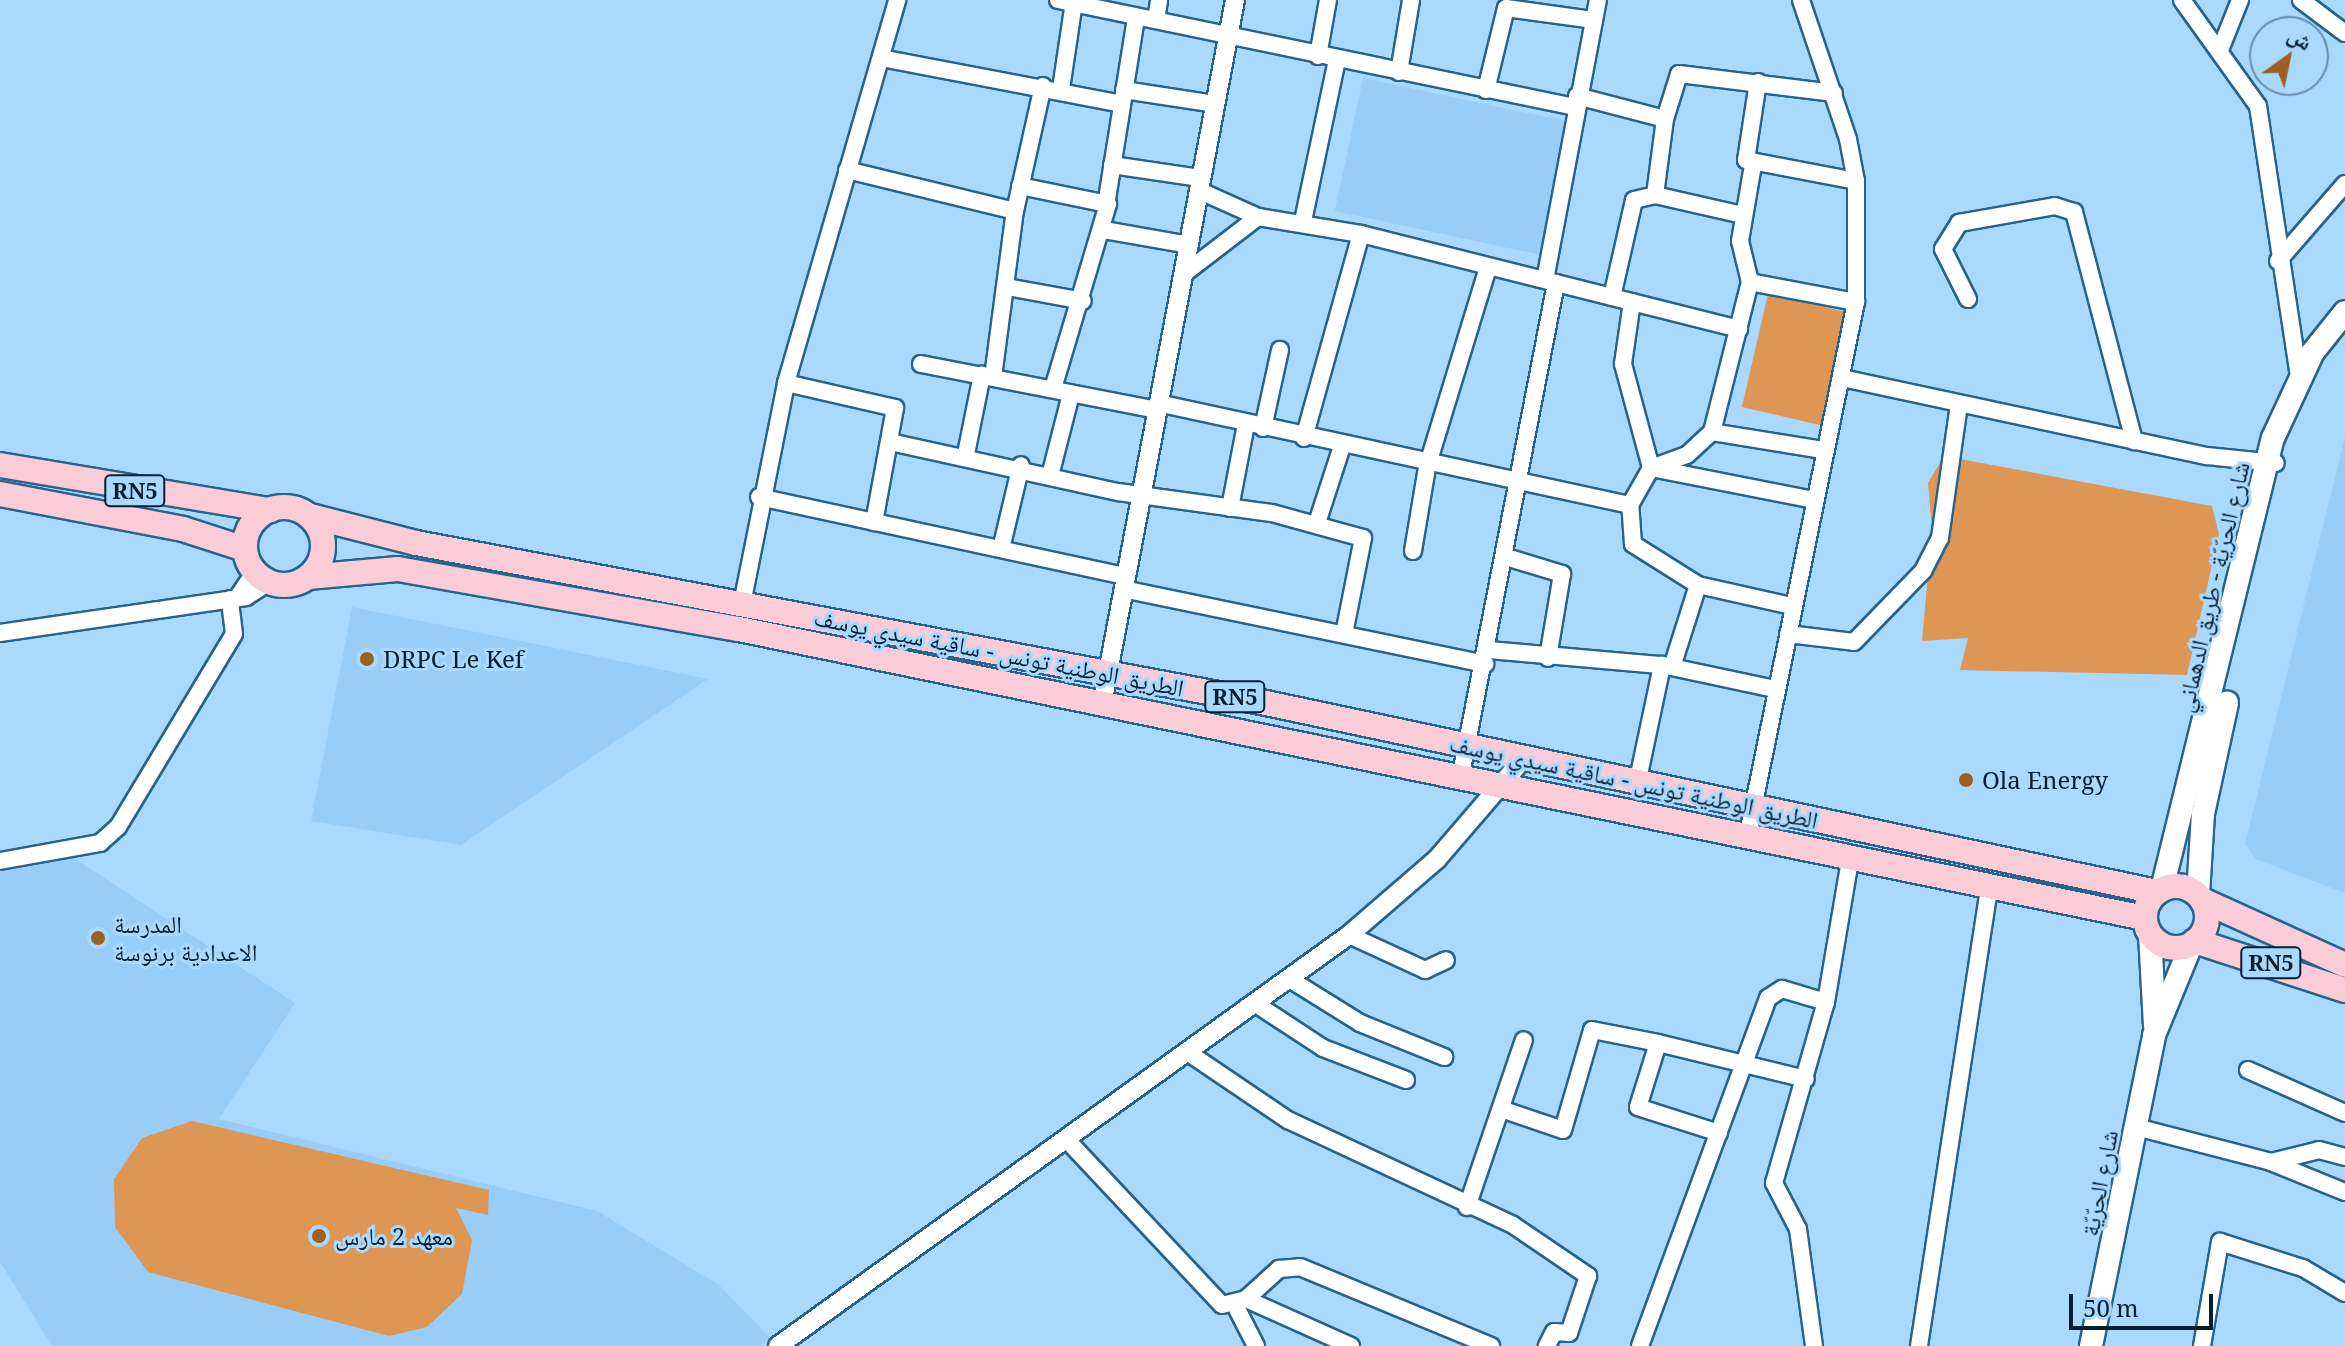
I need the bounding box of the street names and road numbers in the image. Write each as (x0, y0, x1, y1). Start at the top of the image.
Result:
street label: شارع الحرّيّة - طريق الدهماني (2169, 459, 2255, 715)
road number: RN5 (103, 473, 167, 509)
street label: الطريق الوطنية تونس - ساقية سيدي يوسف (812, 602, 1186, 702)
road number: RN5 (1203, 679, 1267, 715)
street label: الطريق الوطنية تونس - ساقية سيدي يوسف (1447, 728, 1821, 834)
road number: RN5 (2239, 945, 2303, 981)
street label: شارع الحرّيّة (2075, 1128, 2123, 1238)

